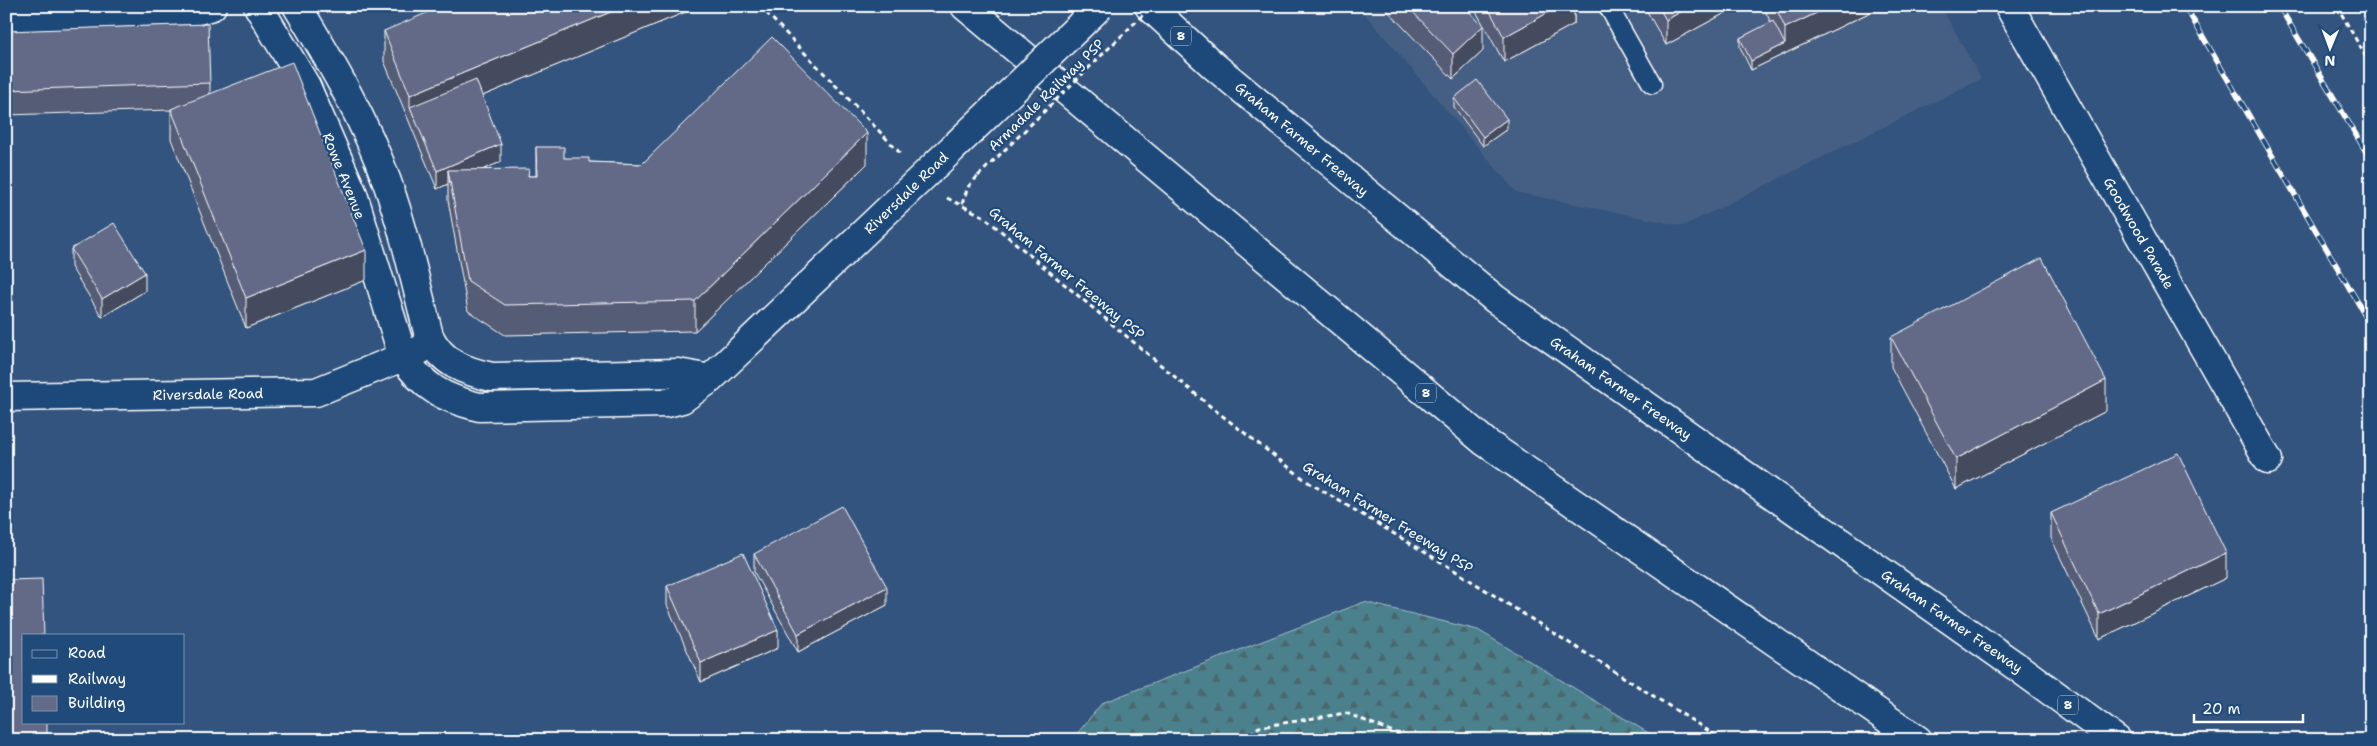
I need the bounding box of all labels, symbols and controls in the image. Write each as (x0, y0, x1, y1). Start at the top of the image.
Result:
north arrow (2304, 22, 2354, 72)
road number: 8 (1171, 27, 1191, 46)
street label: Armadale Railway PSP (984, 35, 1108, 155)
text: N (2324, 52, 2335, 70)
street label: Graham Farmer Freeway (1232, 78, 1372, 200)
street label: Rowe Avenue (318, 130, 370, 222)
street label: Riversdale Road (860, 148, 952, 238)
street label: Goodwood Parade (2100, 174, 2178, 292)
street label: Graham Farmer Freeway PSP (986, 203, 1148, 343)
street label: Graham Farmer Freeway (1547, 332, 1695, 444)
road number: 8 (1416, 383, 1436, 402)
street label: Riversdale Road (153, 384, 264, 404)
street label: Graham Farmer Freeway PSP (1299, 457, 1477, 577)
street label: Graham Farmer Freeway (1878, 565, 2026, 677)
legend (22, 634, 185, 724)
text: Road (68, 643, 106, 663)
text: Railway (68, 669, 126, 689)
scale bar (2194, 691, 2303, 723)
text: Building (68, 693, 125, 713)
road number: 8 (2058, 696, 2078, 714)
text: 20 m (2202, 699, 2241, 719)

